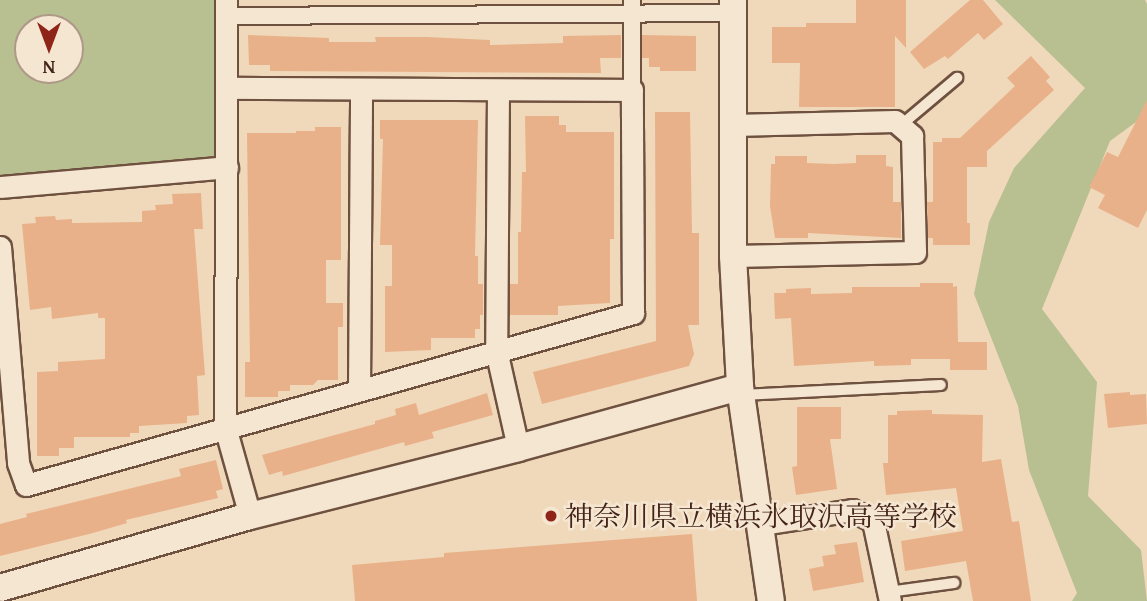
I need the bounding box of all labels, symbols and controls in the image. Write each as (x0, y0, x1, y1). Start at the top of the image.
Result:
north arrow (14, 14, 84, 84)
text: N (43, 54, 55, 82)
place label: 神奈川県立横浜氷取沢高等学校 (565, 499, 957, 533)
marker: 神奈川県立横浜氷取沢高等学校 (543, 508, 559, 524)

